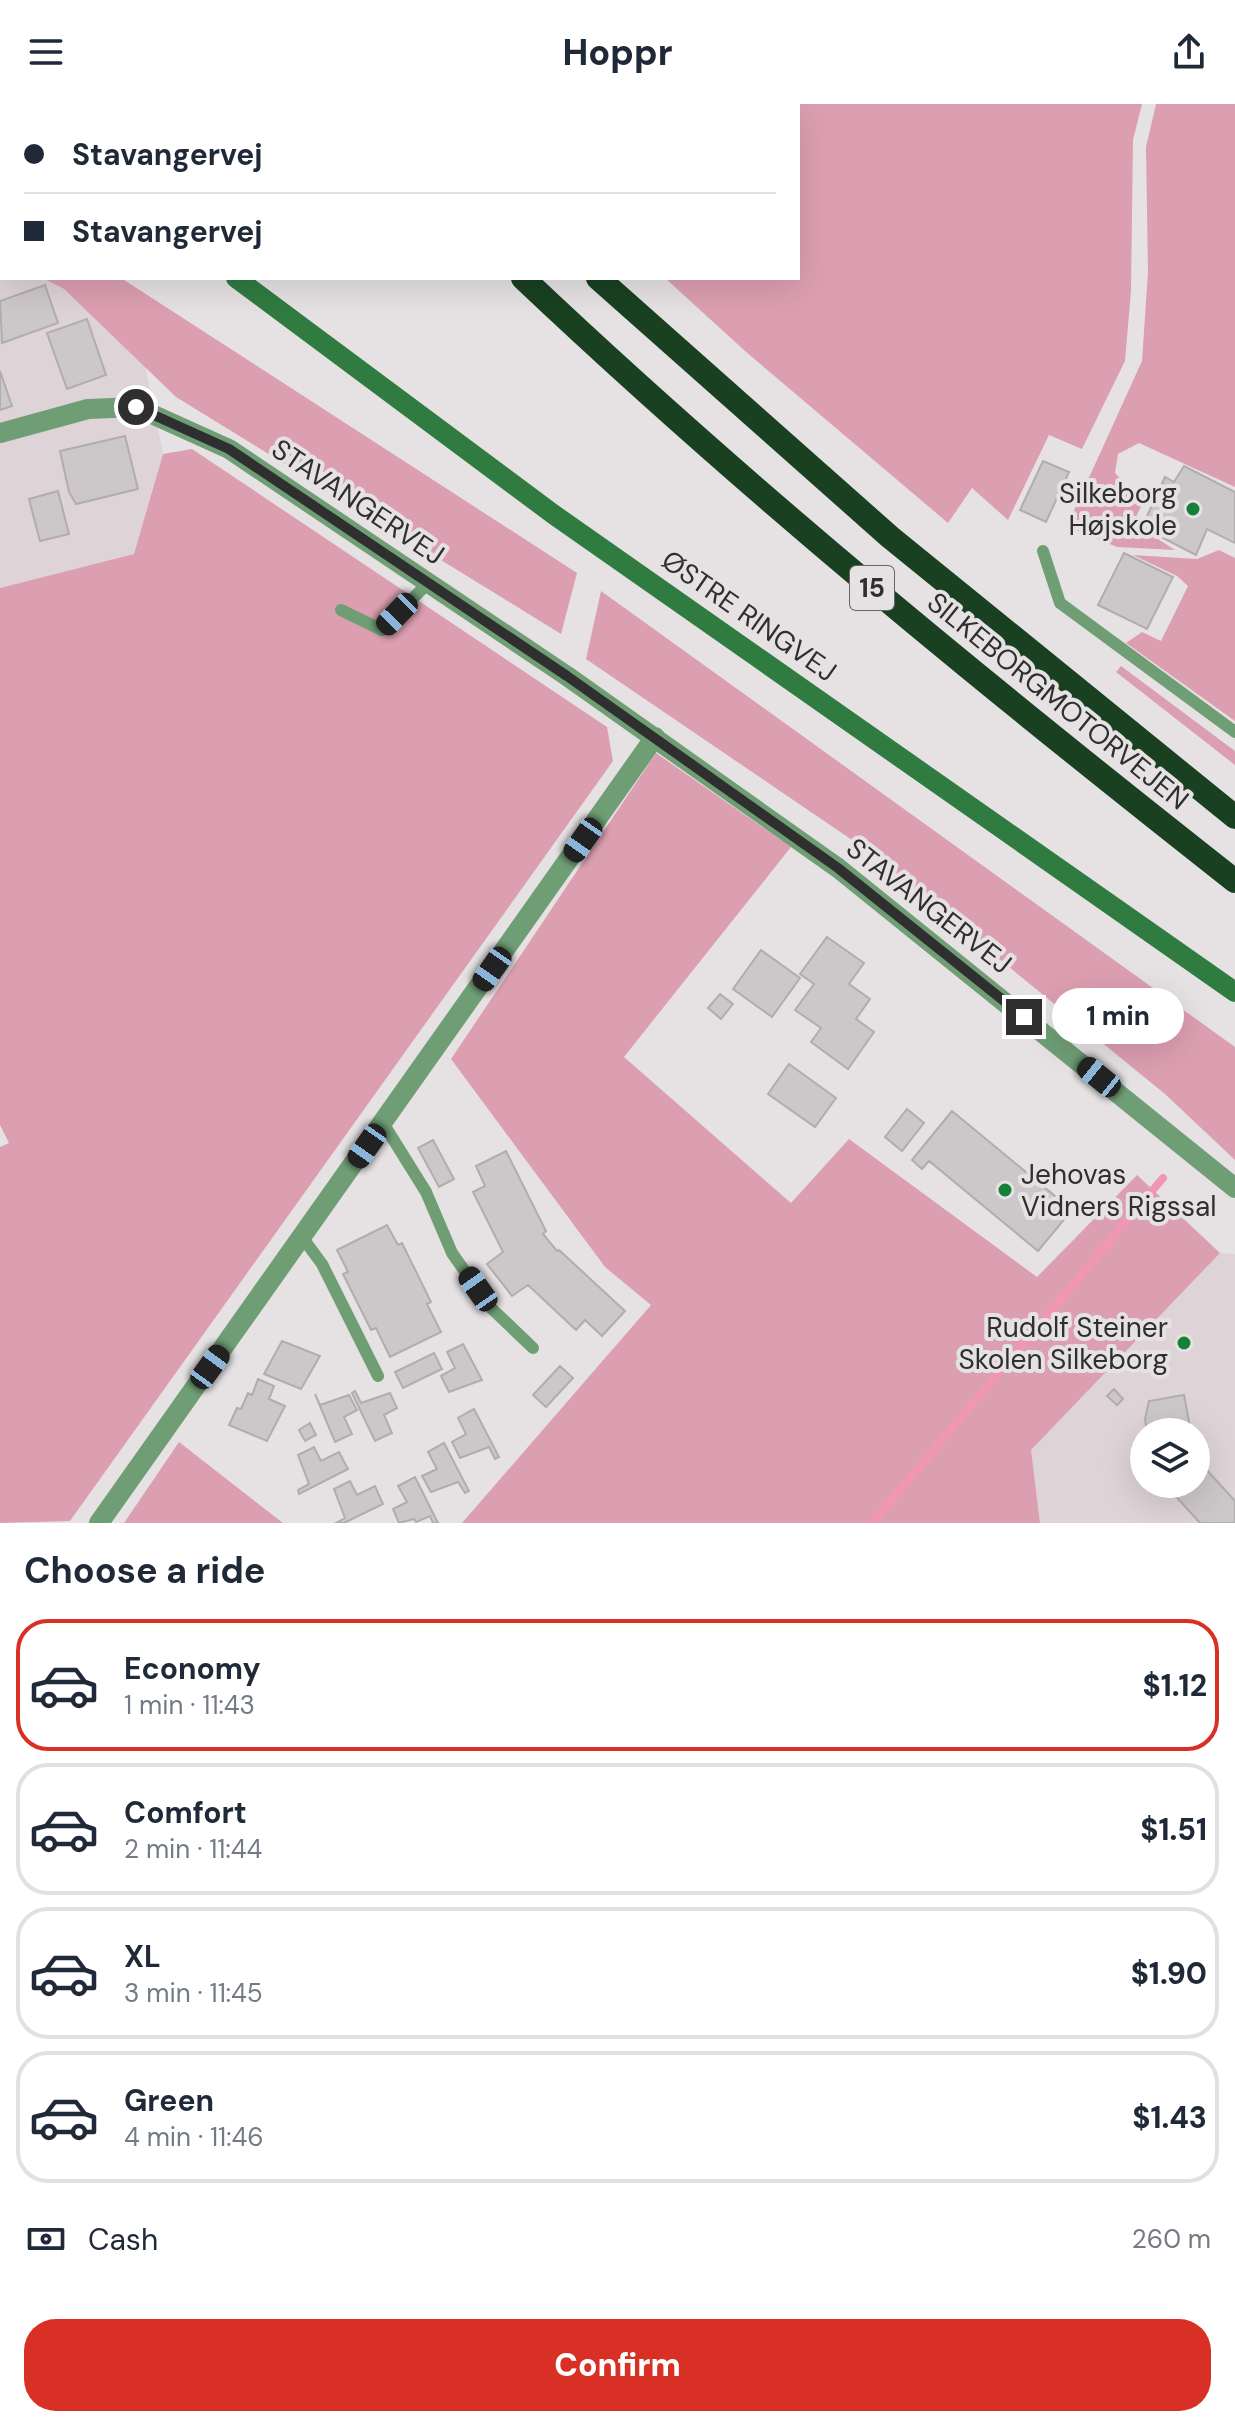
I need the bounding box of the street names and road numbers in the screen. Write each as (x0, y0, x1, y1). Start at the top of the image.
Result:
street label: STAVANGERVEJ (265, 431, 451, 573)
street label: ØSTRE RINGVEJ (654, 542, 844, 690)
road number: 15 (850, 566, 894, 610)
street label: SILKEBORGMOTORVEJEN (920, 584, 1196, 818)
street label: STAVANGERVEJ (839, 830, 1019, 982)

